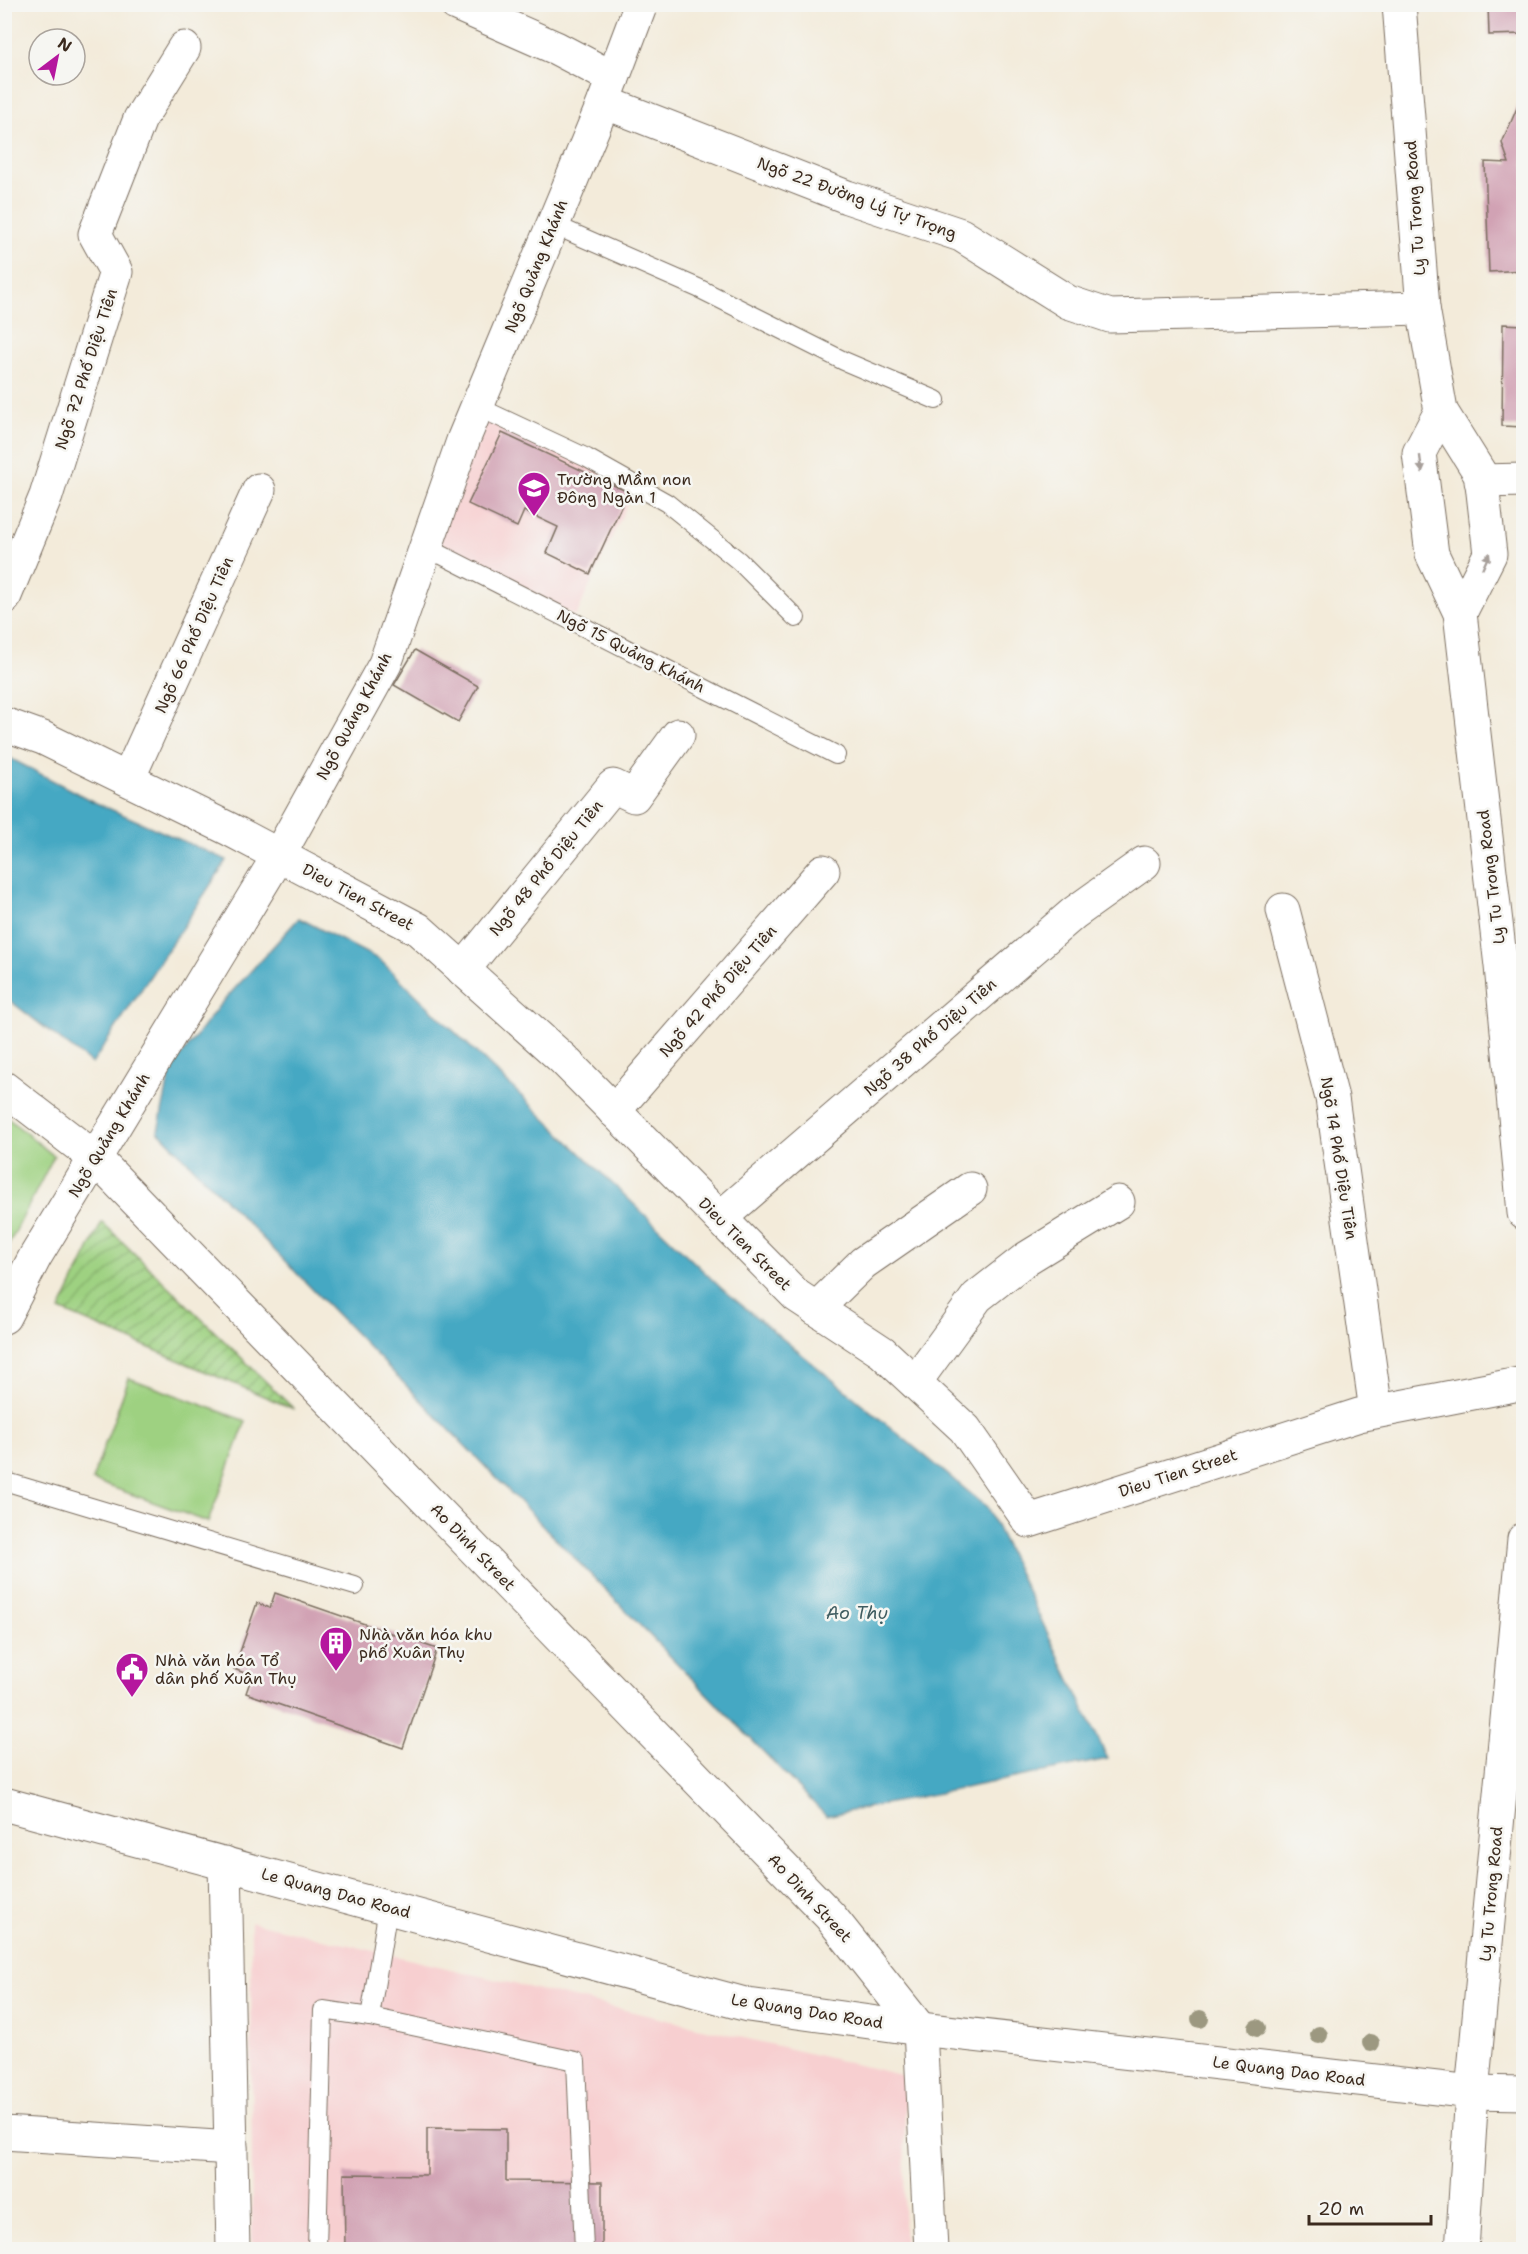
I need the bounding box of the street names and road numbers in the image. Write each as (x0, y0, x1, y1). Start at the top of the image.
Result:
street label: Ly Tu Trong Road (1400, 140, 1430, 276)
street label: Ngõ 22 Đường Lý Tự Trọng (754, 152, 960, 244)
street label: Ngõ Quảng Khánh (500, 196, 572, 336)
street label: Ngõ 72 Phố Diệu Tiên (50, 285, 122, 452)
street label: Ngõ 66 Phố Diệu Tiên (150, 553, 238, 717)
street label: Ngõ 15 Quảng Khánh (553, 604, 709, 698)
street label: Ngõ Quảng Khánh (311, 648, 397, 784)
street label: Ngõ 48 Phố Diệu Tiên (485, 795, 608, 940)
street label: Ly Tu Trong Road (1472, 808, 1510, 946)
street label: Dieu Tien Street (299, 859, 417, 935)
street label: Ngõ 42 Phố Diệu Tiên (655, 920, 781, 1062)
street label: Ngõ 38 Phố Diệu Tiên (859, 973, 1001, 1100)
street label: Ngõ Quảng Khánh (63, 1069, 155, 1201)
street label: Ngõ 14 Phố Diệu Tiên (1316, 1075, 1362, 1241)
street label: Dieu Tien Street (694, 1193, 796, 1295)
street label: Dieu Tien Street (1116, 1444, 1240, 1502)
street label: Ao Dinh Street (426, 1499, 520, 1595)
street label: Ly Tu Trong Road (1475, 1826, 1507, 1962)
street label: Ao Dinh Street (763, 1849, 857, 1947)
street label: Le Quang Dao Road (259, 1863, 413, 1923)
street label: Le Quang Dao Road (729, 1989, 885, 2033)
street label: Le Quang Dao Road (1211, 2051, 1367, 2091)

